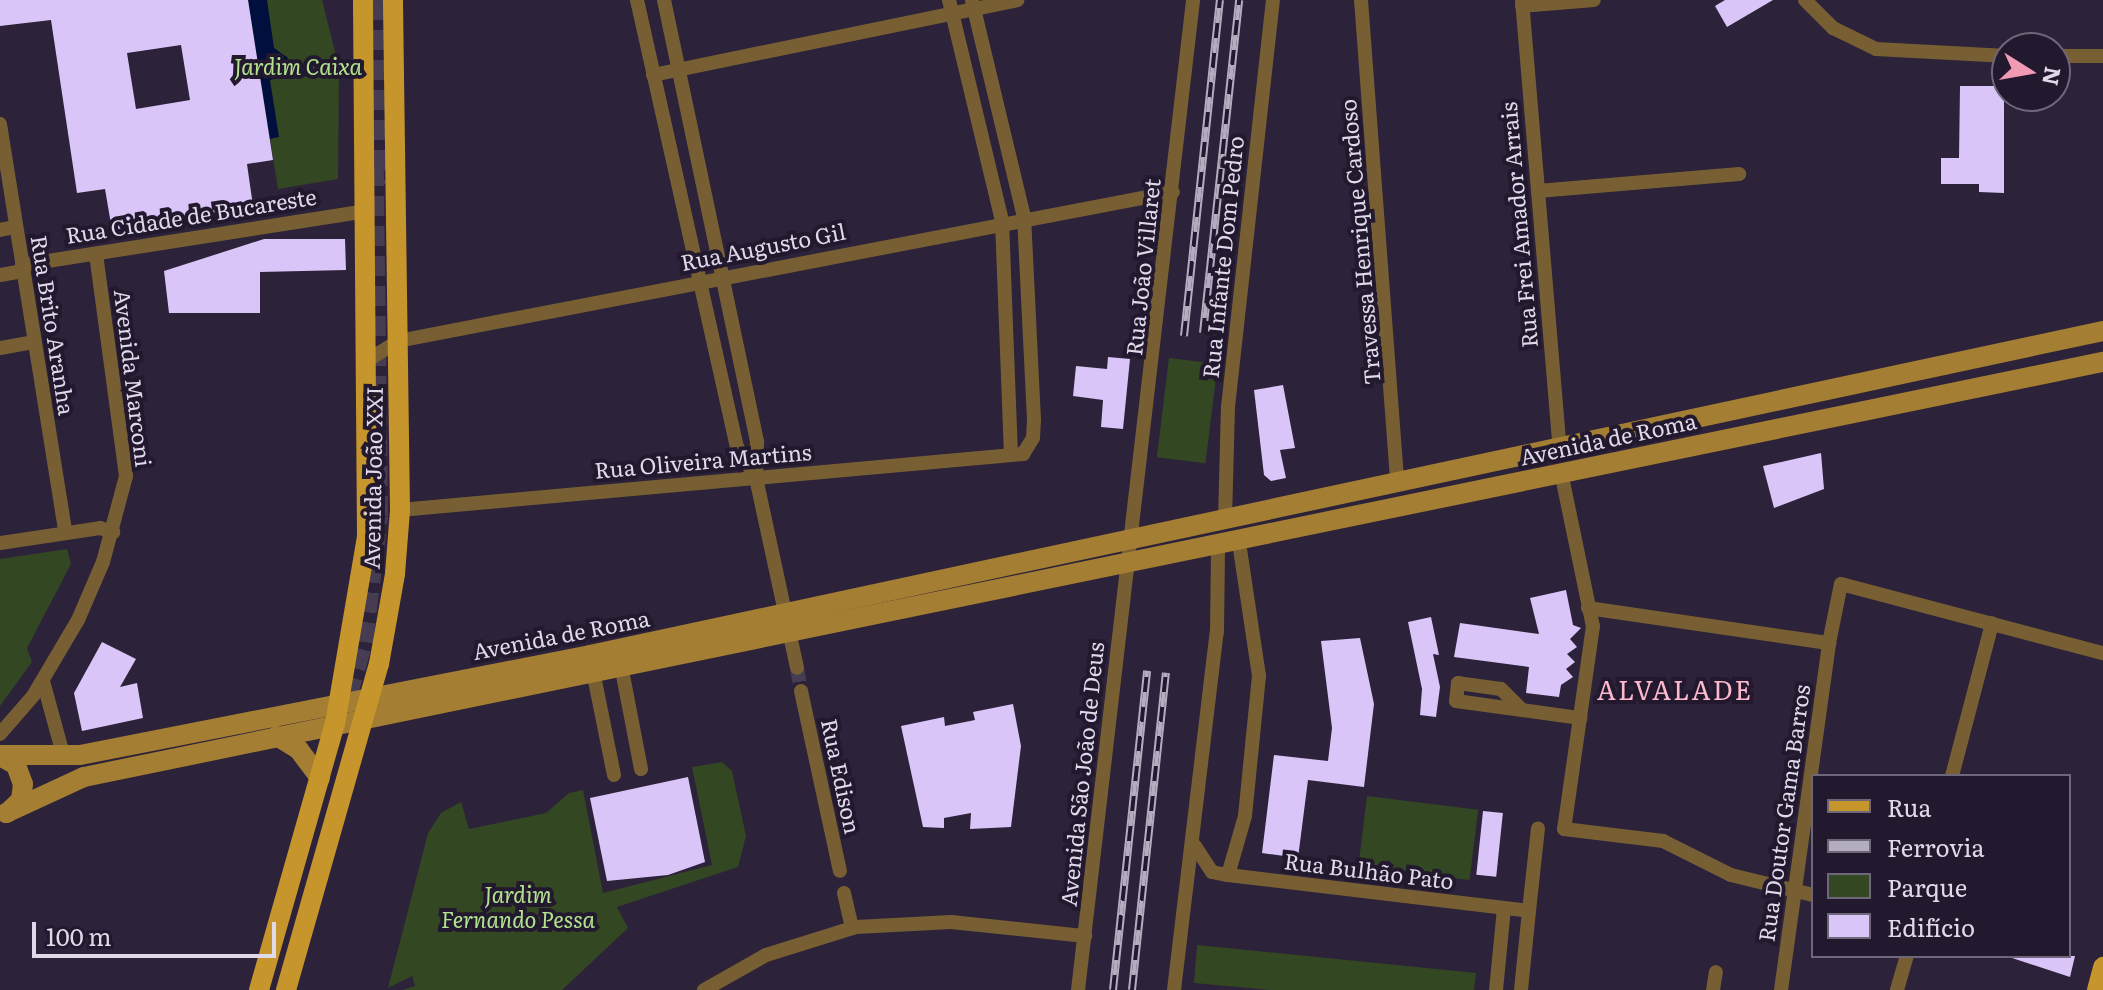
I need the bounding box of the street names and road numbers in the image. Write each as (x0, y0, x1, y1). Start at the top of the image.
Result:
street label: Travessa Henrique Cardoso (1333, 98, 1385, 386)
street label: Rua Frei Amador Arrais (1494, 101, 1542, 349)
street label: Rua Infante Dom Pedro (1196, 135, 1248, 379)
street label: Rua João Villaret (1120, 177, 1164, 357)
street label: Rua Cidade de Bucareste (64, 182, 318, 248)
street label: Rua Augusto Gil (678, 217, 848, 275)
street label: Rua Brito Aranha (27, 233, 81, 417)
street label: Avenida Marconi (110, 288, 158, 468)
street label: Avenida João XXI (357, 386, 387, 570)
street label: Avenida de Roma (1517, 406, 1699, 470)
street label: Rua Oliveira Martins (593, 437, 813, 483)
street label: Avenida de Roma (470, 604, 652, 664)
street label: Avenida São João de Deus (1054, 640, 1108, 908)
street label: Rua Doutor Gama Barros (1752, 683, 1814, 943)
street label: Rua Edison (817, 716, 867, 836)
street label: Rua Bulhão Pato (1283, 846, 1455, 894)

